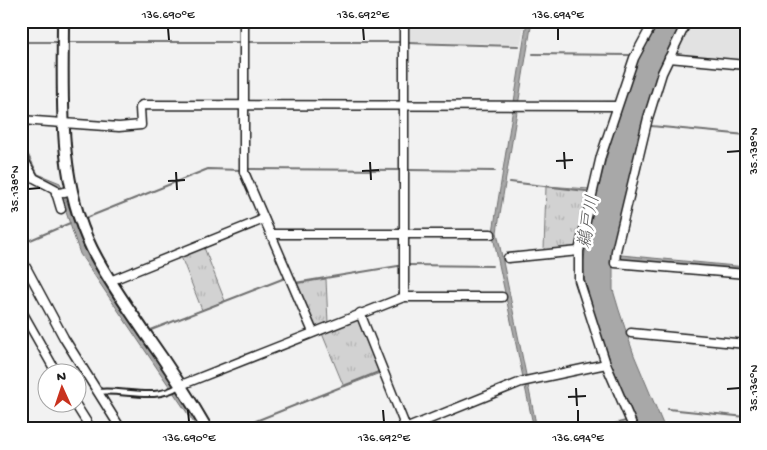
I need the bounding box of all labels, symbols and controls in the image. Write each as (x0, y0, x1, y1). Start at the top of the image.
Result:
text: 136.690°E (141, 9, 195, 23)
text: 136.692°E (336, 9, 389, 23)
text: 136.694°E (531, 9, 584, 23)
text: 35.138°N (748, 127, 762, 176)
text: 35.138°N (9, 165, 23, 214)
water label: 鵜戸川 (574, 193, 605, 250)
north arrow (38, 362, 88, 412)
text: 35.136°N (748, 364, 762, 412)
text: N (56, 369, 66, 386)
text: 136.690°E (162, 432, 216, 446)
text: 136.692°E (357, 432, 410, 446)
text: 136.694°E (551, 432, 604, 446)

